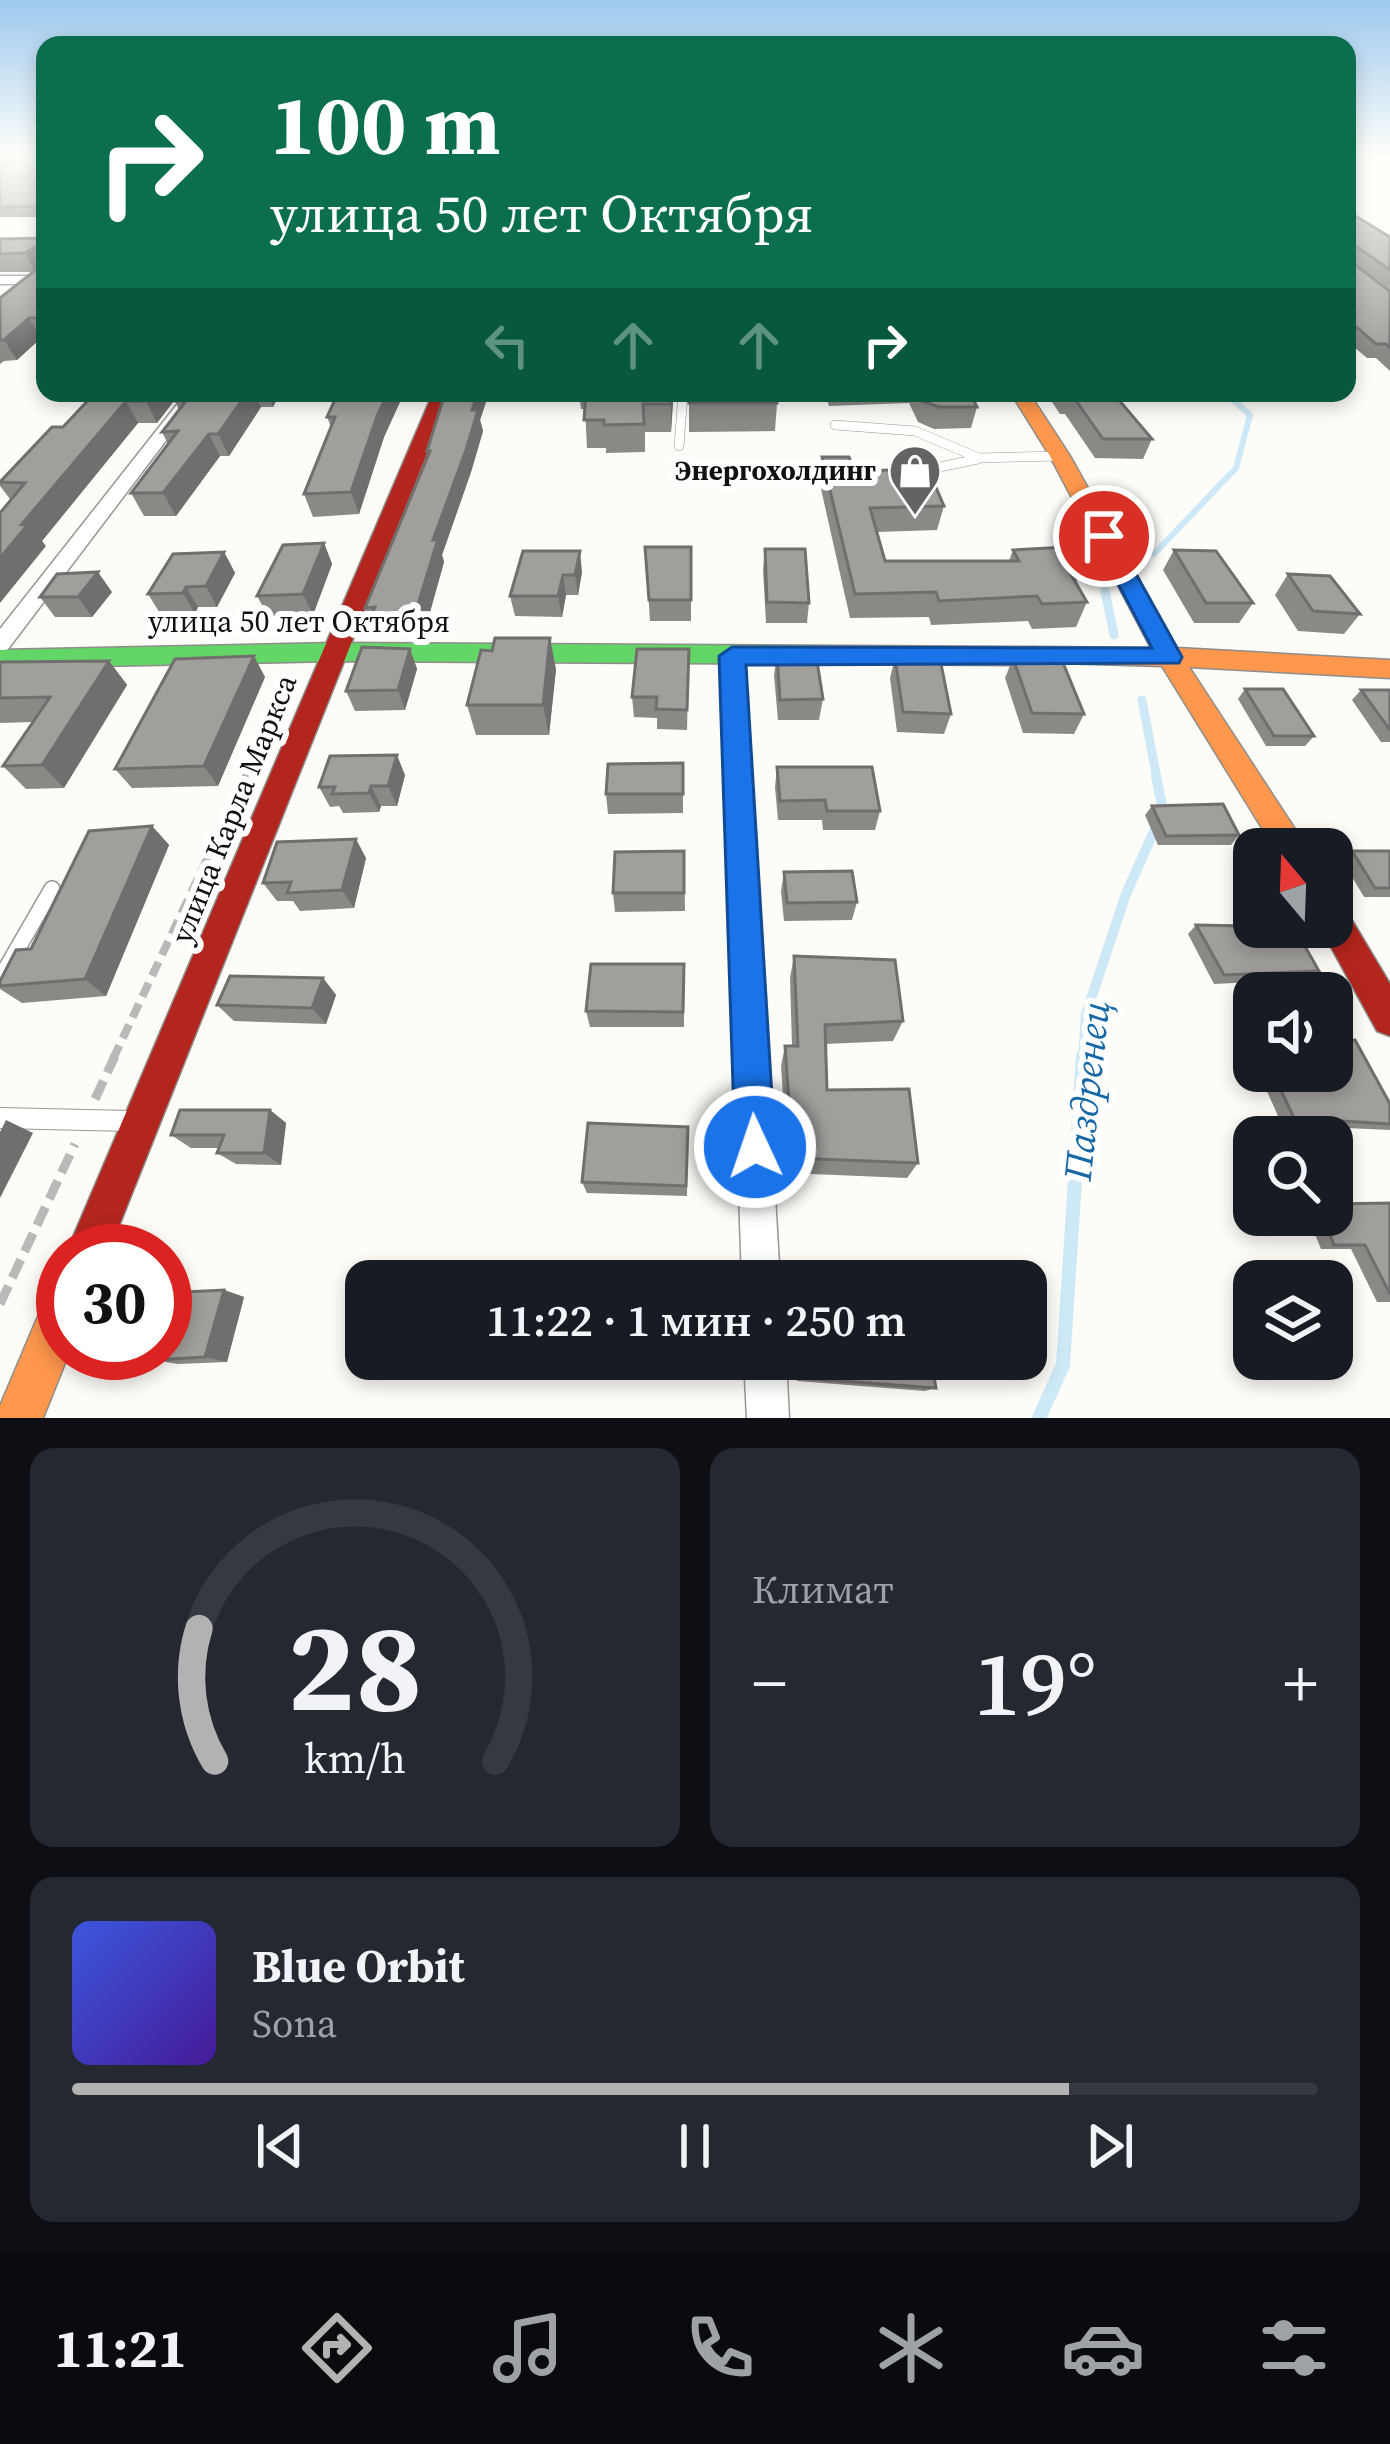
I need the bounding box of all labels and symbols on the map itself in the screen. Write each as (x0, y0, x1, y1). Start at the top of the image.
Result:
shop icon: Энергохолдинг (887, 443, 943, 517)
place label: Энергохолдинг (675, 452, 876, 489)
pin (1053, 485, 1155, 587)
street label: улица 50 лет Октября (148, 601, 450, 642)
street label: улица Карла Маркса (161, 668, 307, 949)
north arrow (1233, 828, 1353, 948)
water label: Паздренец (1051, 998, 1122, 1184)
position arrow (692, 1084, 818, 1210)
speed limit sign: 30 (36, 1224, 192, 1380)

